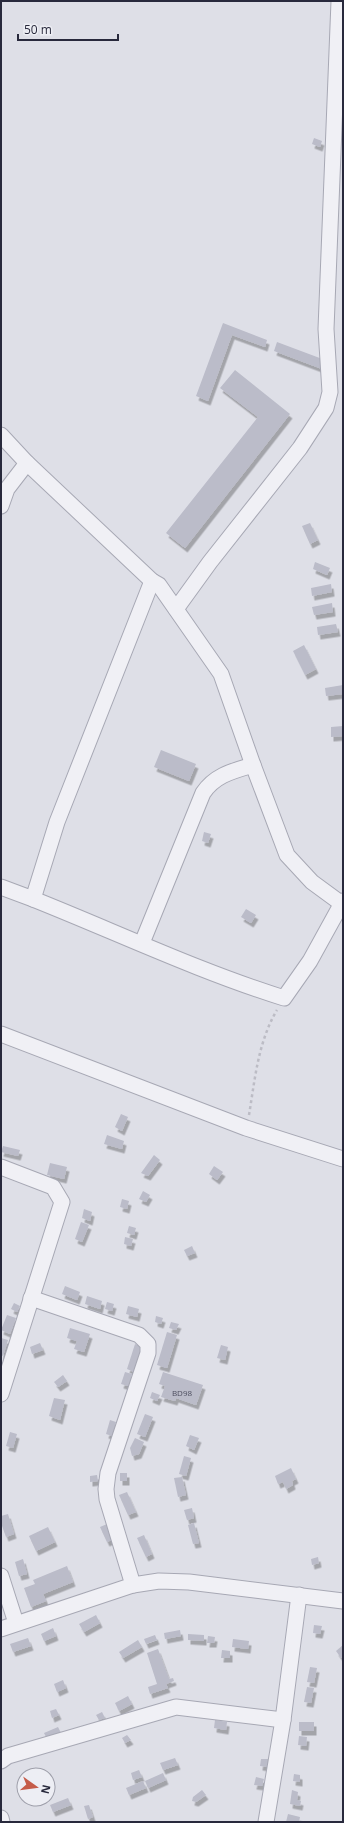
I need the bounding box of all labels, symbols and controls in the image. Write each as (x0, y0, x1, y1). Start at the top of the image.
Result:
scale bar (18, 16, 118, 42)
text: 50 m (24, 21, 52, 38)
house number: BD98 (172, 1387, 192, 1398)
north arrow (16, 1767, 56, 1807)
text: N (38, 1783, 55, 1796)

